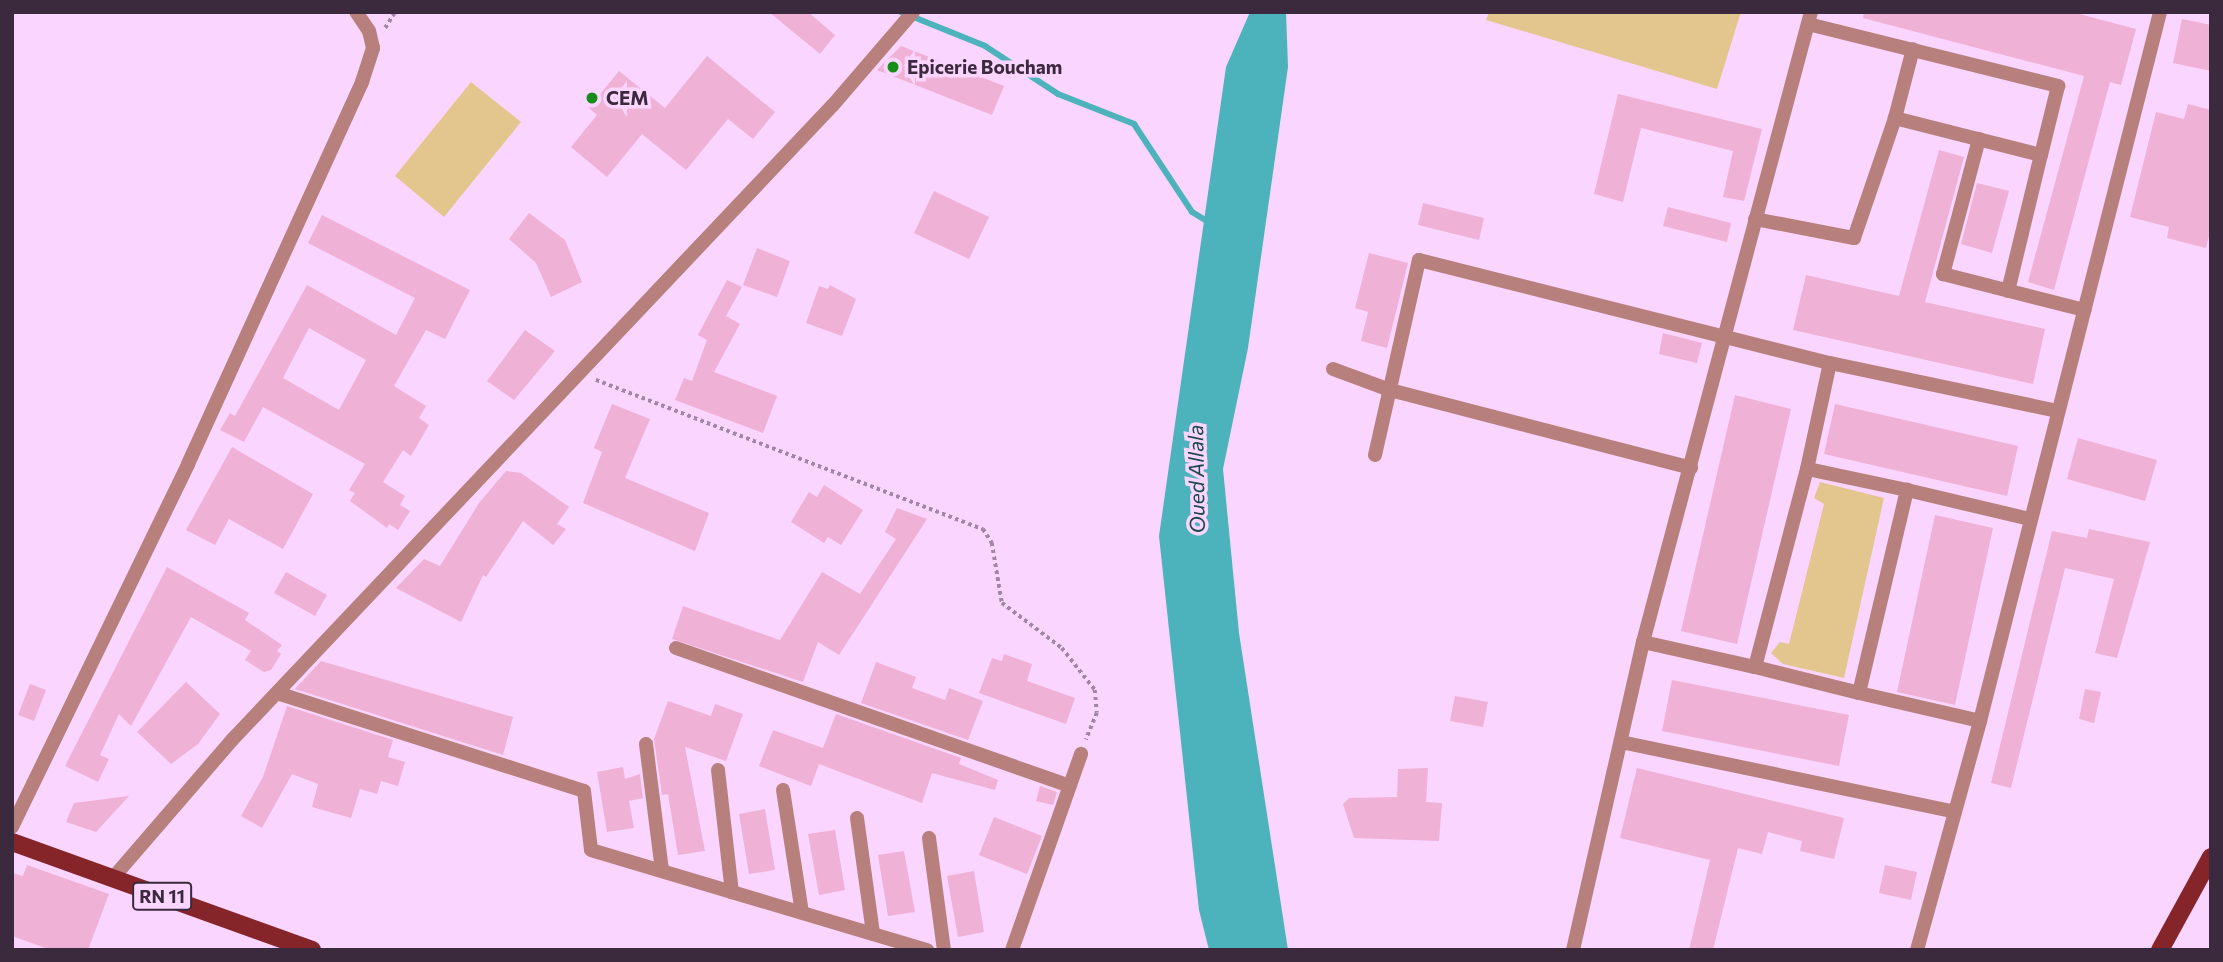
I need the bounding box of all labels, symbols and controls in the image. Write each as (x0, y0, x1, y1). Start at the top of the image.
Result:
place label: Epicerie Boucham (907, 56, 1062, 78)
marker: Epicerie Boucham (885, 59, 901, 75)
place label: CEM (606, 87, 649, 109)
marker: CEM (584, 90, 600, 106)
water label: Oued Allala (1182, 424, 1210, 534)
road number: RN 11 (130, 882, 194, 911)

